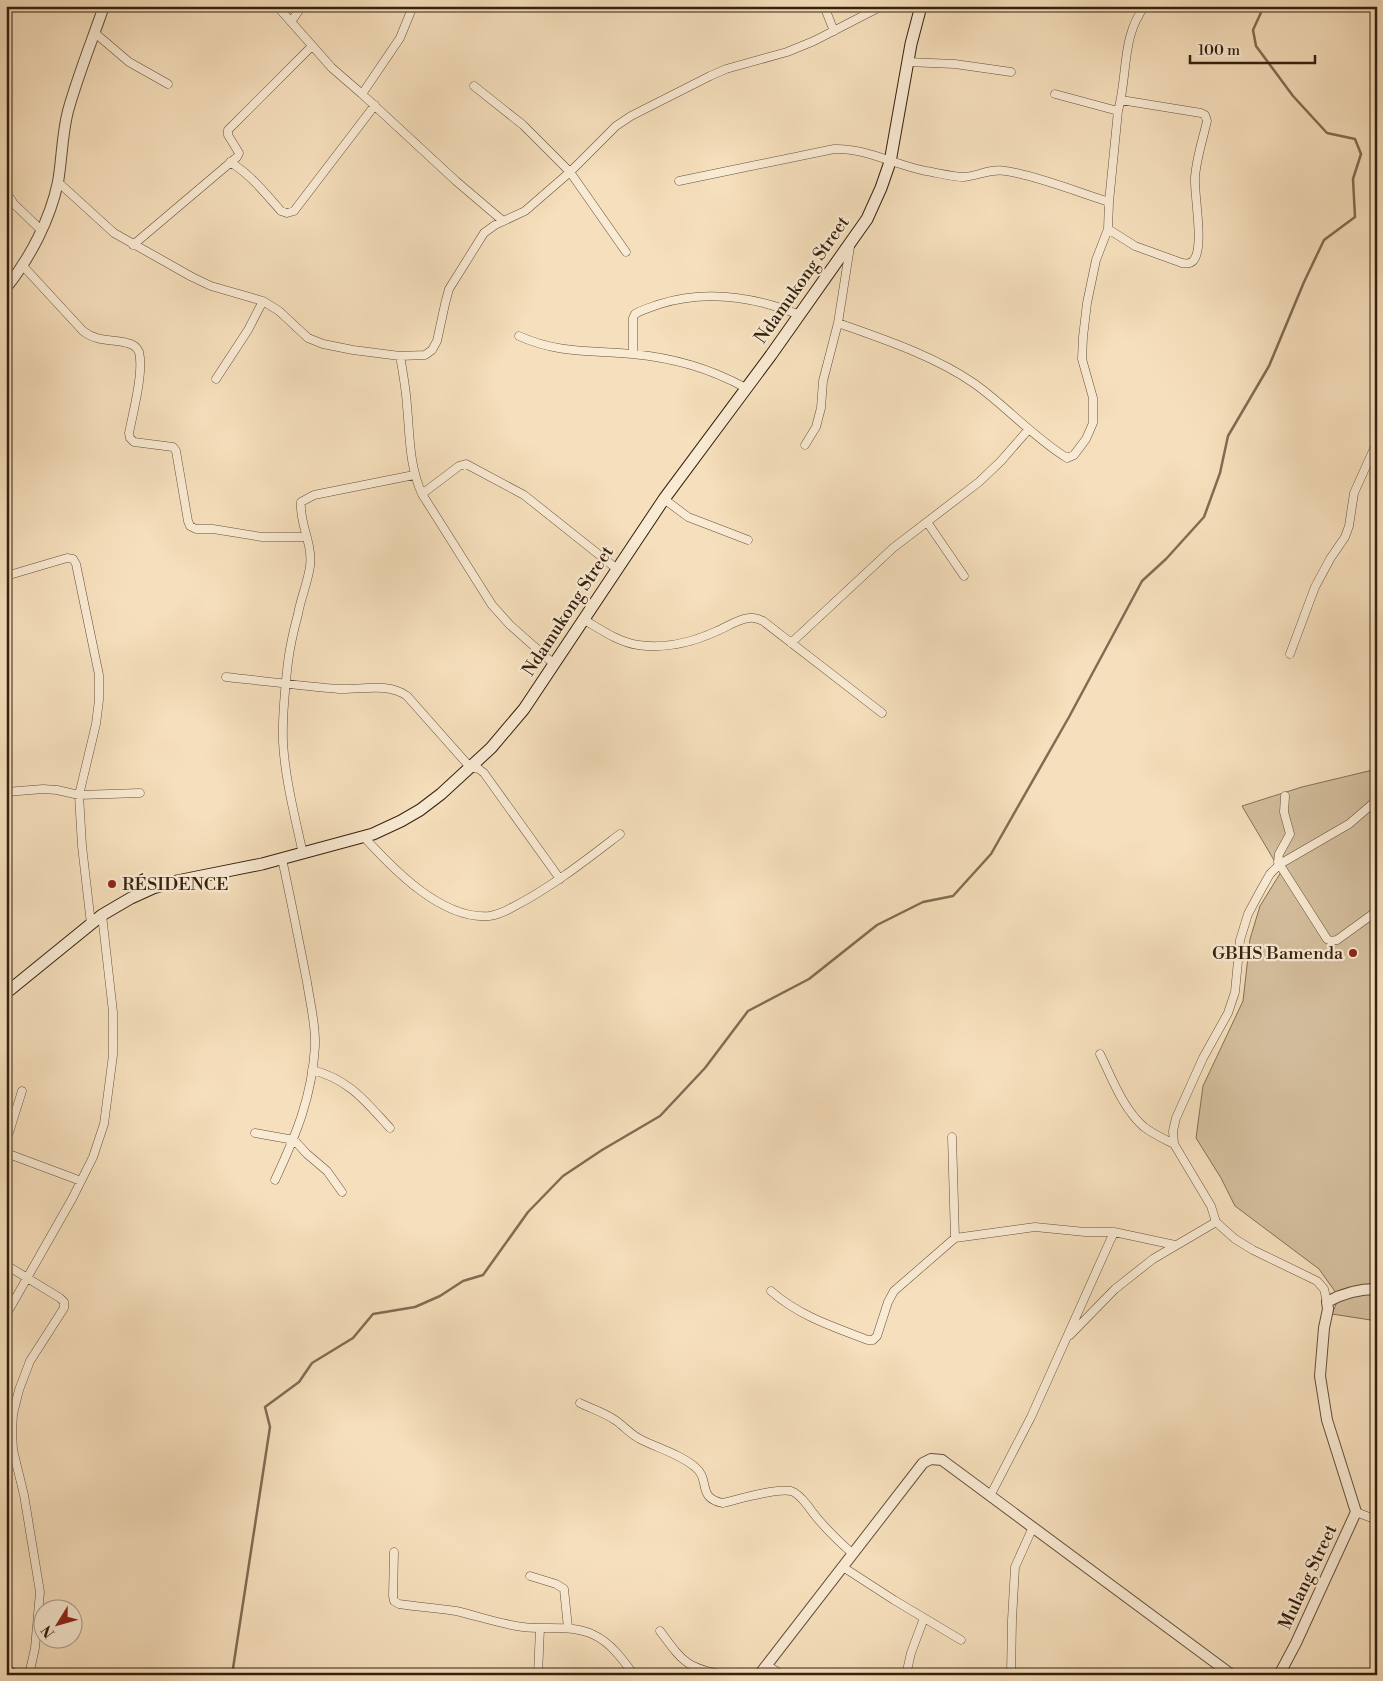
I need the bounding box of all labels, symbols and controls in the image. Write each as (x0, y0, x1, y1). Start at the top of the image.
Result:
scale bar (1190, 32, 1316, 64)
text: 100 m (1198, 41, 1240, 60)
street label: Ndamukong Street (749, 211, 855, 348)
street label: Ndamukong Street (517, 541, 619, 680)
place label: RÉSIDENCE (122, 873, 229, 896)
marker: RÉSIDENCE (106, 878, 118, 890)
place label: GBHS Bamenda (1212, 942, 1344, 965)
marker: GBHS Bamenda (1347, 947, 1359, 959)
street label: Mulang Street (1274, 1520, 1343, 1633)
north arrow (32, 1598, 82, 1648)
text: N (38, 1621, 59, 1641)

